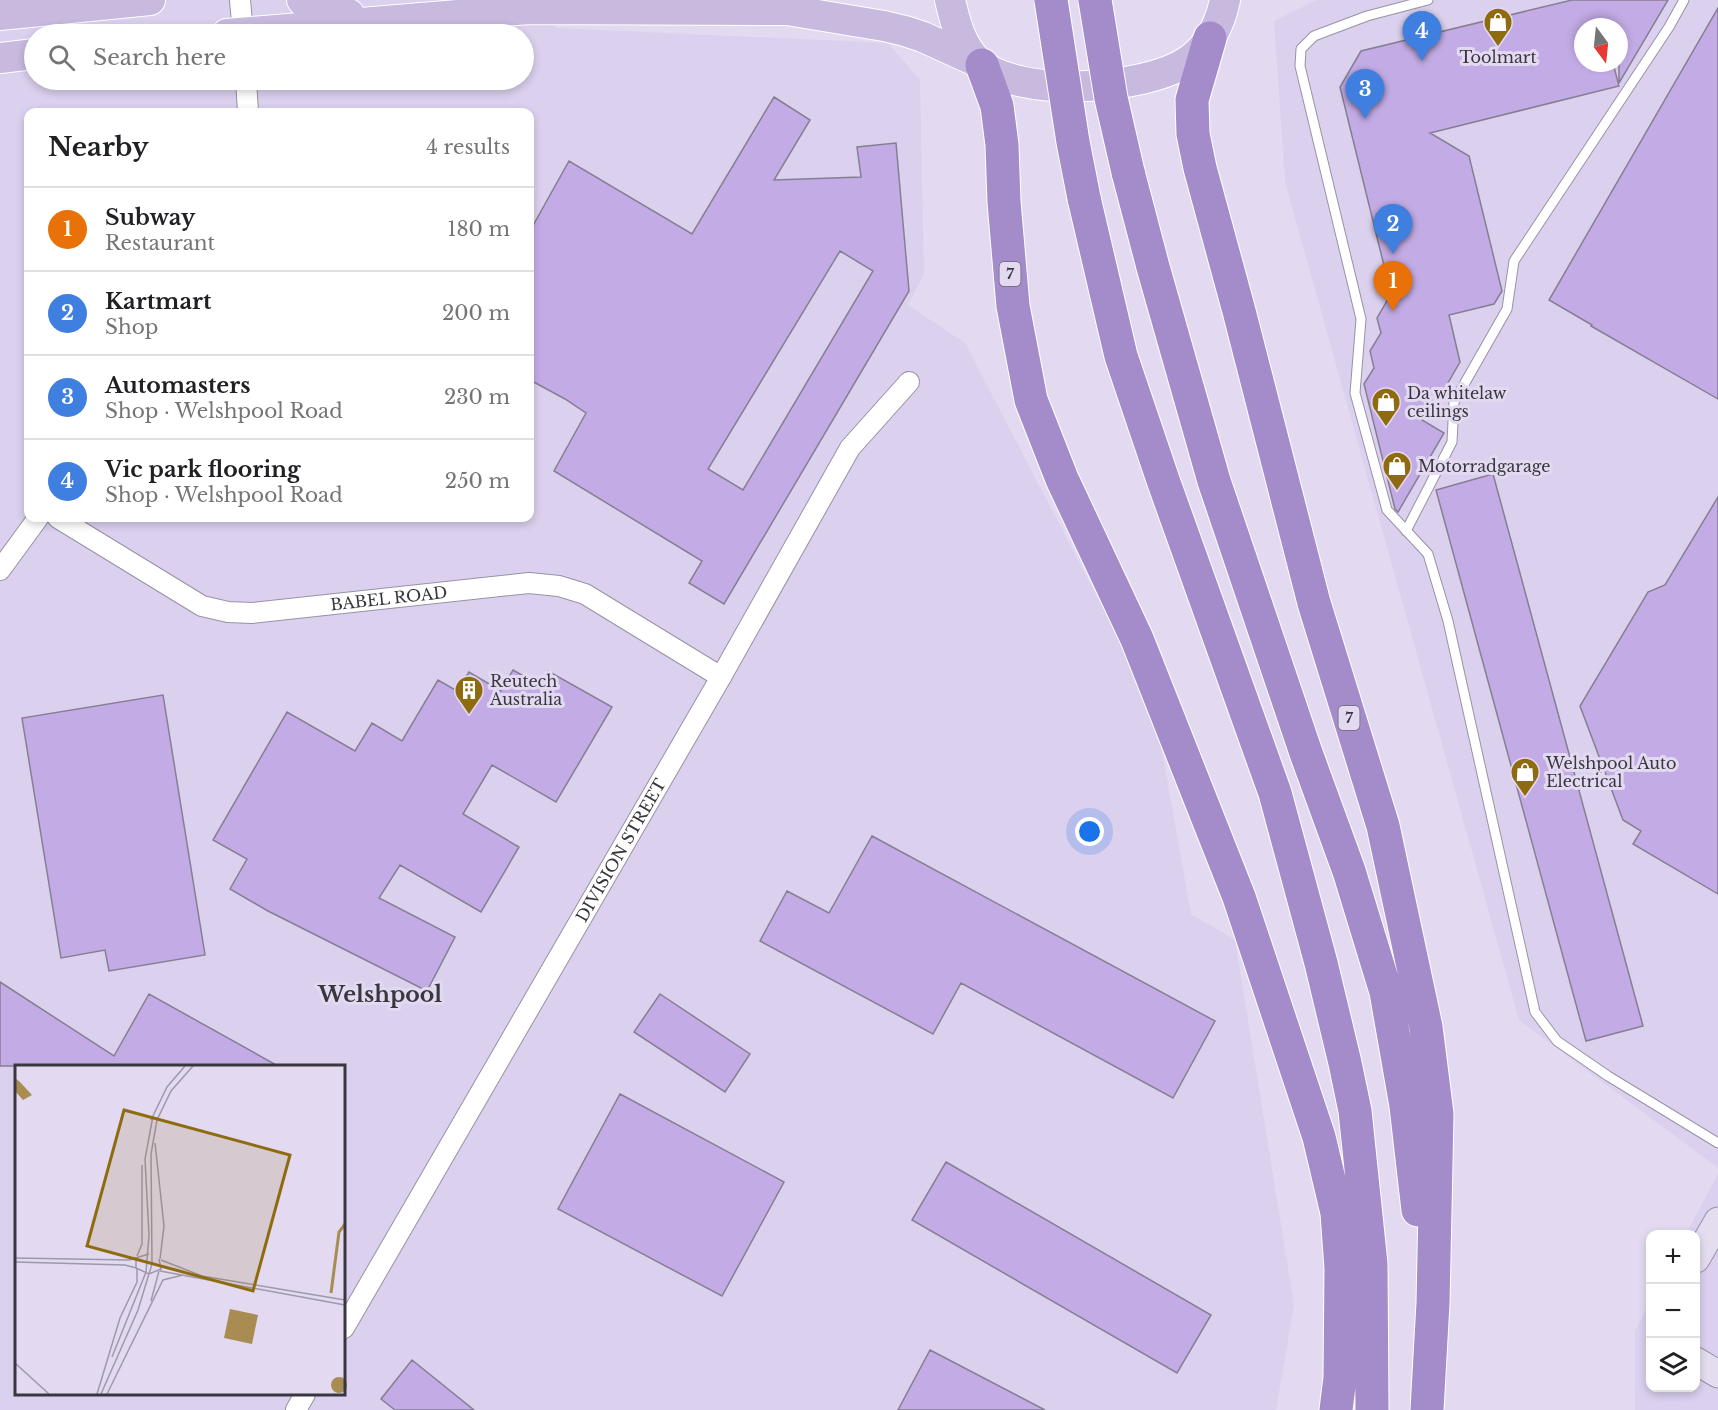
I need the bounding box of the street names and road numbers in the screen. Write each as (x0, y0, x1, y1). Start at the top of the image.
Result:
road number: 7 (1000, 262, 1020, 286)
street label: BABEL ROAD (329, 582, 448, 614)
road number: 7 (1338, 706, 1360, 730)
street label: DIVISION STREET (571, 775, 670, 926)

